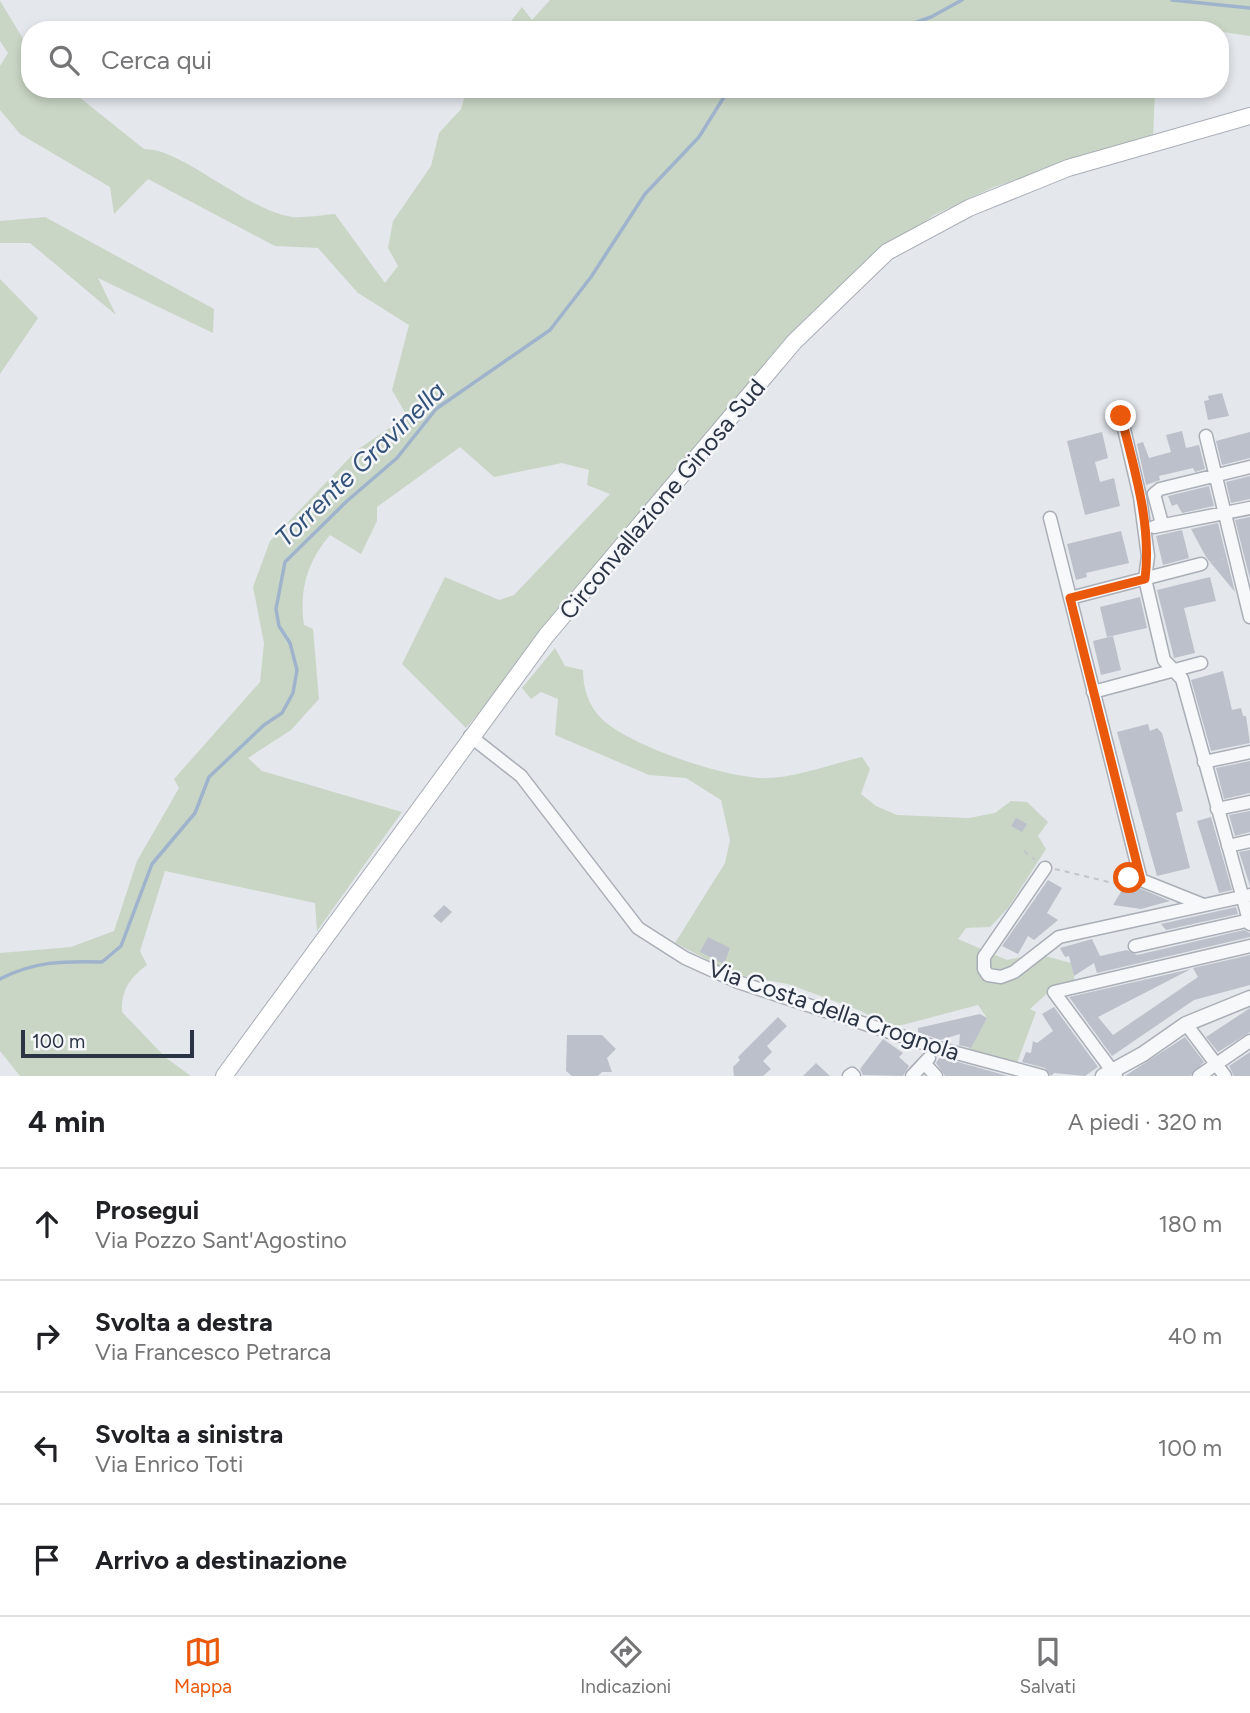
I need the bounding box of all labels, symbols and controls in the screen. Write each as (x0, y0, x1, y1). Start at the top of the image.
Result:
search box (21, 21, 1229, 98)
icon: search (45, 41, 83, 79)
text: Cerca qui (101, 44, 212, 76)
street label: Circonvallazione Ginosa Sud (553, 373, 771, 625)
water label: Torrente Gravinella (268, 375, 452, 553)
route end (1105, 400, 1136, 431)
route start (1113, 862, 1144, 893)
street label: Via Costa della Crognola (704, 953, 964, 1067)
scale bar (21, 1027, 194, 1059)
text: 100 m (32, 1030, 85, 1053)
text: 4 min (28, 1103, 105, 1140)
text: A piedi · 320 m (1068, 1108, 1222, 1136)
text: Prosegui (95, 1194, 199, 1226)
icon: ahead (28, 1205, 66, 1243)
text: 180 m (1158, 1210, 1222, 1238)
text: Via Pozzo Sant'Agostino (95, 1226, 347, 1254)
text: Svolta a destra (95, 1306, 273, 1338)
icon: right (28, 1317, 66, 1355)
text: 40 m (1168, 1322, 1222, 1350)
text: Via Francesco Petrarca (95, 1338, 331, 1366)
text: Svolta a sinistra (95, 1418, 283, 1450)
icon: left (28, 1429, 66, 1467)
text: 100 m (1158, 1434, 1222, 1462)
text: Via Enrico Toti (95, 1450, 243, 1478)
icon: arrive (28, 1541, 66, 1579)
text: Arrivo a destinazione (95, 1544, 347, 1576)
tab: Mappa (174, 1633, 232, 1698)
tab: Indicazioni (580, 1633, 671, 1698)
tab: Salvati (1019, 1633, 1076, 1698)

